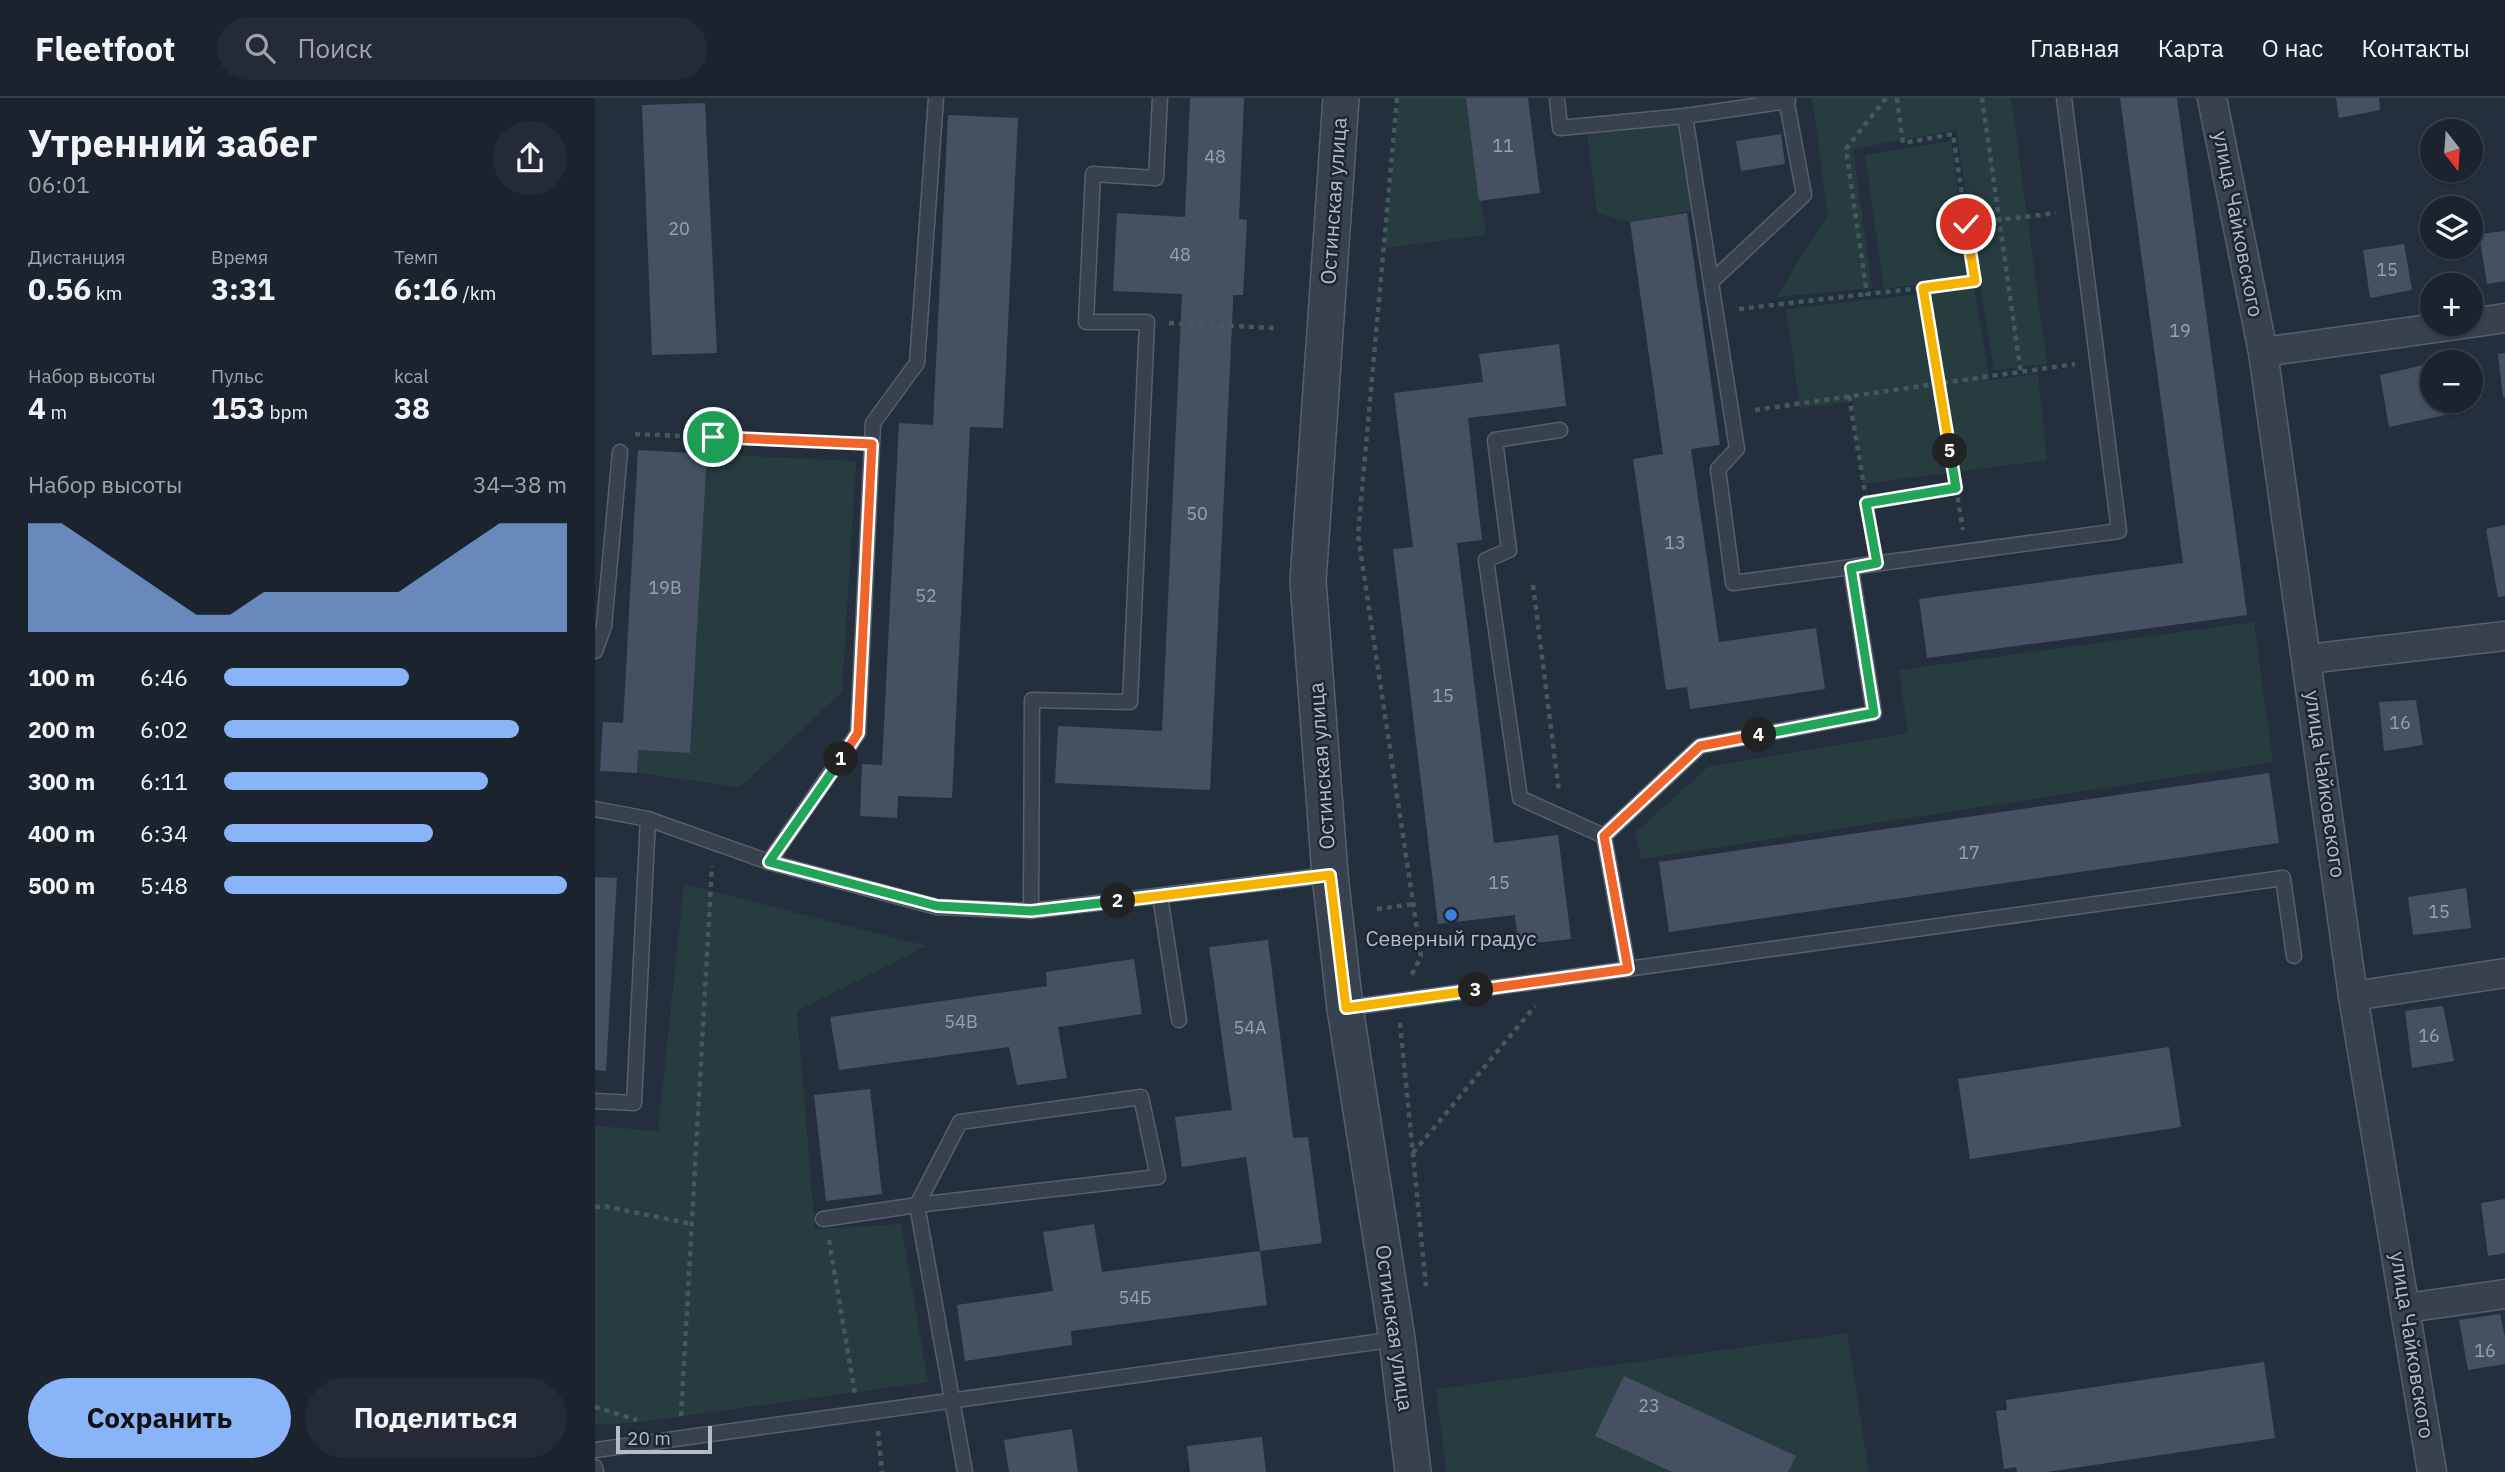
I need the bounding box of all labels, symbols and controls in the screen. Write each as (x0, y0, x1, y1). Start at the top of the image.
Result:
search box (217, 17, 707, 80)
text: Fleetfoot (35, 27, 175, 70)
icon: search (241, 29, 279, 67)
text: Поиск (297, 31, 373, 65)
text: Главная (2030, 32, 2120, 64)
text: Карта (2158, 32, 2224, 64)
text: О нас (2262, 32, 2323, 64)
text: Контакты (2361, 32, 2470, 64)
street label: Остинская улица (1313, 116, 1353, 286)
text: Утренний забег (28, 118, 317, 167)
north arrow (2420, 119, 2483, 182)
map controls (2420, 119, 2483, 413)
button: share (493, 121, 567, 195)
street label: улица Чайковского (2207, 128, 2271, 319)
house number: 11 (1492, 134, 1514, 157)
house number: 48 (1204, 145, 1226, 168)
text: 06:01 (28, 169, 90, 199)
pin (1936, 194, 1996, 254)
button: layers (2420, 196, 2483, 259)
icon: check (1947, 205, 1985, 243)
house number: 20 (668, 217, 690, 240)
house number: 48 (1169, 243, 1191, 266)
text: Дистанция (28, 245, 125, 269)
text: Время (211, 245, 268, 269)
text: Темп (394, 245, 438, 269)
house number: 15 (2376, 258, 2398, 281)
text: 0.56 (28, 269, 91, 308)
text: 3:31 (211, 269, 275, 308)
text: 6:16 (394, 269, 458, 308)
button: + (2420, 273, 2483, 336)
text: km (91, 281, 122, 305)
text: /km (458, 281, 496, 305)
house number: 19 (2169, 319, 2191, 342)
button: − (2420, 350, 2483, 413)
text: Набор высоты (28, 364, 155, 388)
text: Пульс (211, 364, 264, 388)
text: kcal (394, 364, 429, 388)
text: 4 (28, 388, 46, 427)
text: 153 (211, 388, 265, 427)
text: 38 (394, 388, 430, 427)
text: m (46, 400, 67, 424)
text: bpm (265, 400, 308, 424)
pin (683, 407, 743, 467)
icon: arrive (694, 418, 732, 456)
pin: 5 (1933, 434, 1967, 468)
text: 5 (1944, 438, 1955, 462)
text: Набор высоты (28, 469, 182, 499)
text: 34–38 m (473, 469, 567, 499)
house number: 50 (1186, 502, 1208, 525)
house number: 13 (1664, 531, 1686, 554)
house number: 19В (648, 576, 682, 599)
house number: 52 (915, 584, 937, 607)
text: 100 m (28, 662, 95, 692)
text: 6:46 (140, 662, 188, 692)
street label: Остинская улица (1301, 681, 1341, 851)
house number: 15 (1432, 684, 1454, 707)
street label: улица Чайковского (2299, 688, 2353, 879)
house number: 16 (2389, 711, 2411, 734)
text: 200 m (28, 714, 95, 744)
text: 6:02 (140, 714, 188, 744)
pin: 4 (1741, 718, 1777, 752)
text: 4 (1753, 722, 1764, 746)
pin: 1 (824, 742, 859, 776)
text: 1 (835, 746, 846, 770)
text: 300 m (28, 766, 95, 796)
text: 6:11 (140, 766, 188, 796)
text: 400 m (28, 818, 95, 848)
text: 6:34 (140, 818, 188, 848)
house number: 17 (1958, 841, 1980, 864)
text: 500 m (28, 870, 95, 900)
text: 5:48 (140, 870, 188, 900)
house number: 15 (1488, 871, 1510, 894)
pin: 2 (1100, 884, 1135, 918)
text: 2 (1112, 888, 1123, 912)
house number: 15 (2428, 900, 2450, 923)
marker: Северный градус (1443, 907, 1459, 923)
place label: Северный градус (1365, 924, 1537, 952)
pin: 3 (1459, 972, 1493, 1008)
text: 3 (1470, 977, 1481, 1001)
house number: 54В (944, 1010, 978, 1033)
house number: 54А (1233, 1016, 1267, 1039)
house number: 16 (2418, 1024, 2440, 1047)
street label: Остинская улица (1369, 1243, 1421, 1413)
street label: улица Чайковского (2384, 1249, 2442, 1440)
house number: 54Б (1118, 1286, 1152, 1309)
house number: 16 (2474, 1339, 2496, 1362)
button: Сохранить (28, 1378, 291, 1458)
button: Поделиться (305, 1378, 567, 1458)
house number: 23 (1638, 1394, 1660, 1417)
scale bar (616, 1423, 712, 1455)
text: 20 m (627, 1426, 671, 1450)

